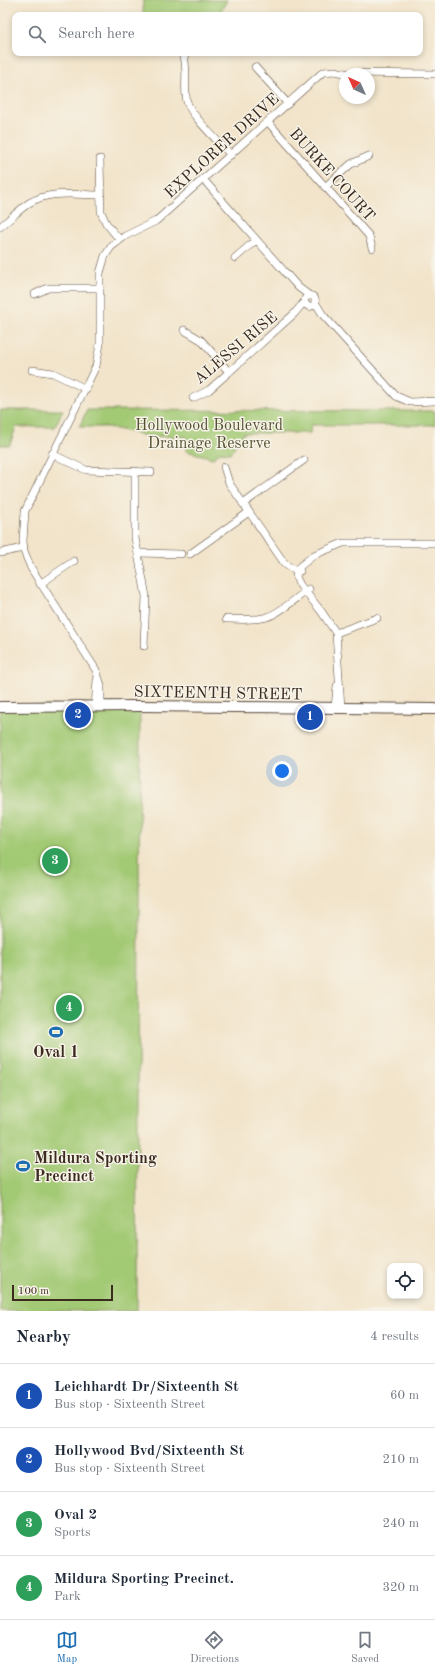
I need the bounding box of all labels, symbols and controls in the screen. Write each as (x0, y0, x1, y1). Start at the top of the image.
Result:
search box (12, 12, 423, 56)
icon: search (26, 23, 48, 45)
text: Search here (58, 27, 135, 42)
north arrow (339, 68, 375, 104)
street label: EXPLORER DRIVE (162, 91, 283, 202)
street label: BURKE COURT (286, 126, 377, 225)
street label: ALESSI RISE (192, 309, 281, 388)
park label: Hollywood Boulevard Drainage Reserve (135, 418, 283, 452)
street label: SIXTEENTH STREET (133, 685, 303, 703)
pin: 2 (65, 700, 91, 730)
pin: 1 (297, 702, 323, 732)
your location (272, 761, 292, 781)
pin: 3 (42, 846, 68, 876)
pin: 4 (56, 993, 82, 1023)
sports icon: Oval 1 (48, 1024, 64, 1040)
place label: Oval 1 (33, 1045, 79, 1061)
place label: Mildura Sporting Precinct (34, 1151, 157, 1185)
sports icon: Mildura Sporting Precinct (15, 1158, 31, 1174)
map controls (387, 1263, 423, 1299)
button: locate (387, 1263, 423, 1299)
scale bar (12, 1283, 113, 1302)
text: 100 m (18, 1286, 49, 1297)
text: Nearby (16, 1329, 71, 1346)
text: 4 results (370, 1330, 419, 1343)
text: Leichhardt Dr/Sixteenth St (54, 1380, 239, 1395)
text: 1 (25, 1389, 33, 1402)
text: 60 m (390, 1389, 419, 1402)
text: Bus stop · Sixteenth Street (54, 1398, 205, 1411)
text: Hollywood Bvd/Sixteenth St (54, 1444, 244, 1459)
text: 2 (25, 1453, 33, 1466)
text: 210 m (382, 1453, 419, 1466)
text: Bus stop · Sixteenth Street (54, 1462, 205, 1475)
text: Oval 2 (54, 1508, 97, 1523)
text: 3 (25, 1517, 33, 1530)
text: 240 m (382, 1517, 419, 1530)
text: Sports (54, 1526, 91, 1539)
text: Mildura Sporting Precinct. (54, 1572, 234, 1587)
text: 4 (25, 1581, 33, 1594)
text: 320 m (382, 1581, 419, 1594)
text: Park (54, 1590, 81, 1603)
tab: Map (56, 1629, 78, 1667)
tab: Directions (190, 1629, 239, 1667)
tab: Saved (351, 1629, 379, 1667)

